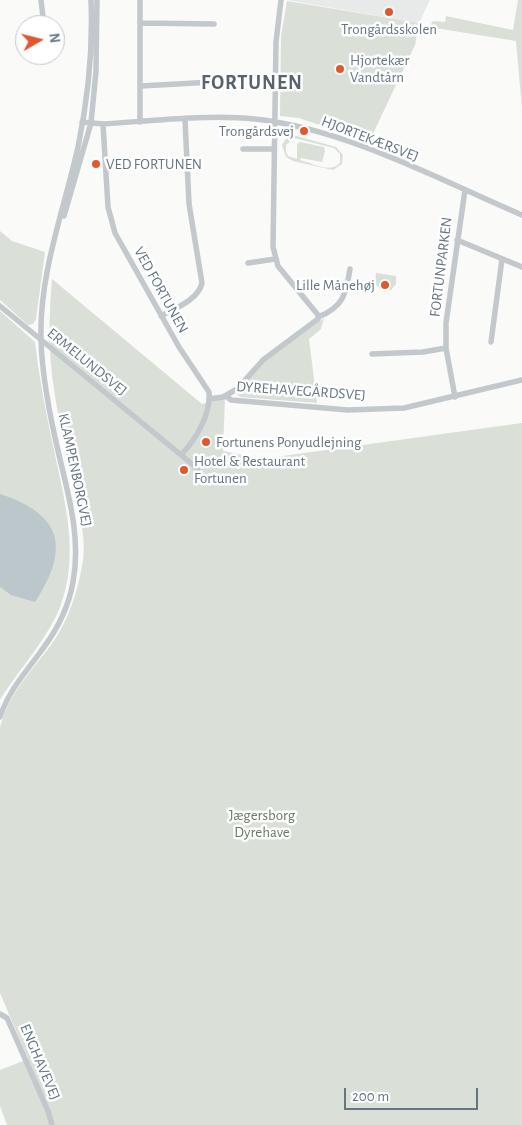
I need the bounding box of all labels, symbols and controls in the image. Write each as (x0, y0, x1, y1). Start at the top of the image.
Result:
marker: Trongårdsskolen (383, 6, 395, 18)
north arrow (15, 15, 65, 65)
place label: Trongårdsskolen (341, 20, 437, 38)
text: N (46, 32, 61, 44)
place label: Hjortekær Vandtårn (350, 51, 409, 86)
marker: Hjortekær Vandtårn (334, 63, 346, 75)
district label: FORTUNEN (200, 71, 304, 95)
street label: HJORTEKÆRSVEJ (319, 112, 421, 166)
place label: Trongårdsvej (219, 122, 294, 140)
marker: Trongårdsvej (298, 125, 310, 137)
place label: VED FORTUNEN (106, 155, 202, 173)
marker: VED FORTUNEN (90, 158, 102, 170)
street label: FORTUNPARKEN (426, 216, 456, 318)
street label: VED FORTUNEN (130, 244, 192, 336)
place label: Lille Månehøj (296, 276, 375, 294)
marker: Lille Månehøj (379, 279, 391, 291)
street label: ERMELUNDSVEJ (43, 324, 131, 400)
street label: DYREHAVEGÅRDSVEJ (236, 377, 366, 405)
street label: KLAMPENBORGVEJ (54, 412, 96, 528)
place label: Fortunens Ponyudlejning (216, 433, 361, 451)
marker: Fortunens Ponyudlejning (200, 436, 212, 448)
place label: Hotel & Restaurant Fortunen (194, 452, 305, 487)
marker: Hotel & Restaurant Fortunen (178, 464, 190, 476)
park label: Jægersborg Dyrehave (229, 806, 295, 841)
street label: ENGHAVEVEJ (16, 1021, 64, 1103)
scale bar (347, 1078, 481, 1110)
text: 200 m (352, 1089, 389, 1104)

